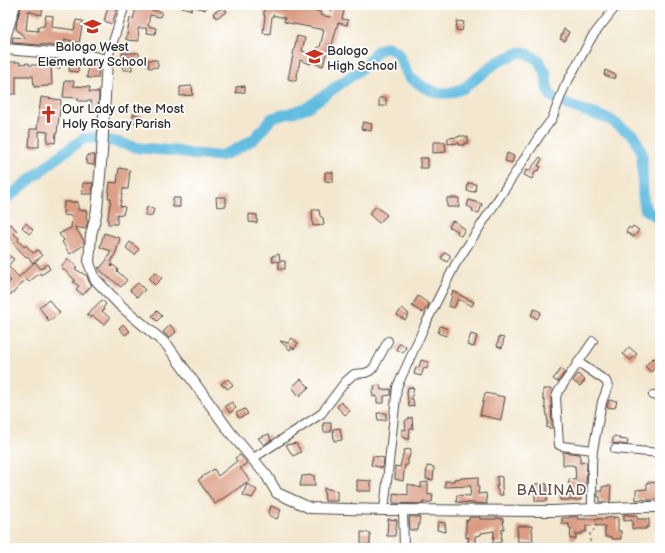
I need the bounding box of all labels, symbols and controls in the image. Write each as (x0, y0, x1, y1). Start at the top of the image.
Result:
school or university icon: Balogo West Elementary School (82, 17, 102, 37)
place label: Balogo West Elementary School (37, 39, 147, 70)
place label: Balogo High School (327, 43, 397, 74)
school or university icon: Balogo High School (304, 47, 324, 67)
place label: Our Lady of the Most Holy Rosary Parish (62, 101, 184, 132)
church icon: Our Lady of the Most Holy Rosary Parish (39, 105, 59, 125)
district label: BALINAD (516, 481, 588, 500)

